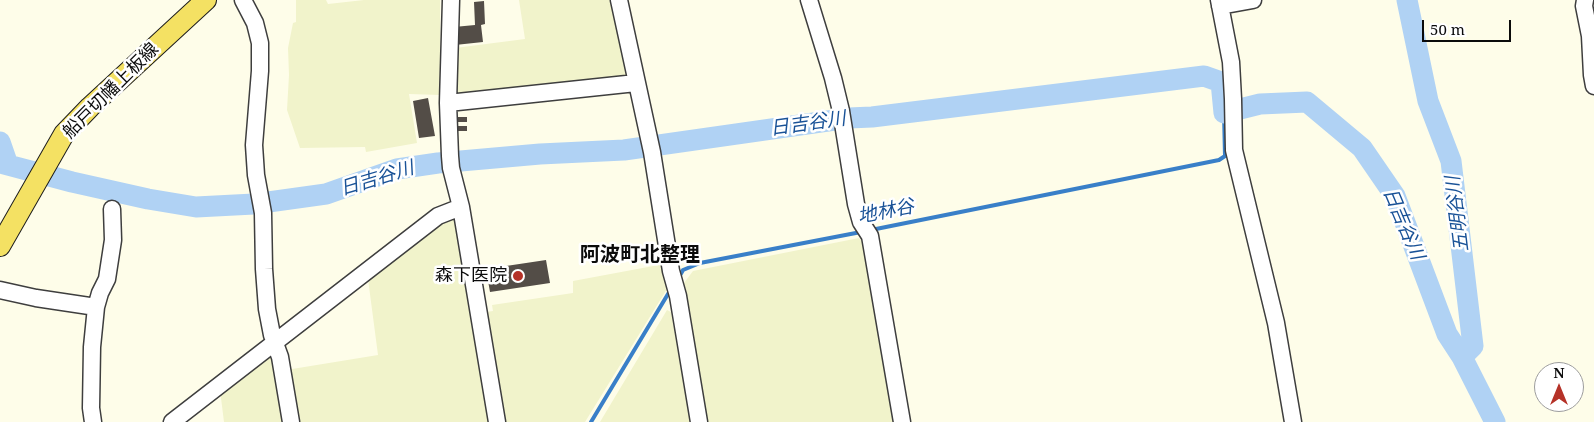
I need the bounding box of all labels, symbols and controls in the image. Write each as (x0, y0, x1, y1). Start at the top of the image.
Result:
scale bar (1424, 10, 1513, 42)
text: 50 m (1430, 19, 1465, 39)
street label: 船戸切幡上板線 (59, 39, 163, 143)
water label: 日吉谷川 (769, 107, 847, 141)
water label: 日吉谷川 (337, 157, 417, 201)
water label: 五明谷川 (1442, 175, 1474, 253)
water label: 日吉谷川 (1378, 185, 1428, 263)
water label: 地林谷 (856, 195, 916, 229)
district label: 阿波町北整理 (580, 243, 700, 267)
place label: 森下医院 (435, 265, 507, 287)
marker: 森下医院 (511, 269, 525, 283)
north arrow (1534, 362, 1584, 412)
text: N (1553, 363, 1565, 382)

